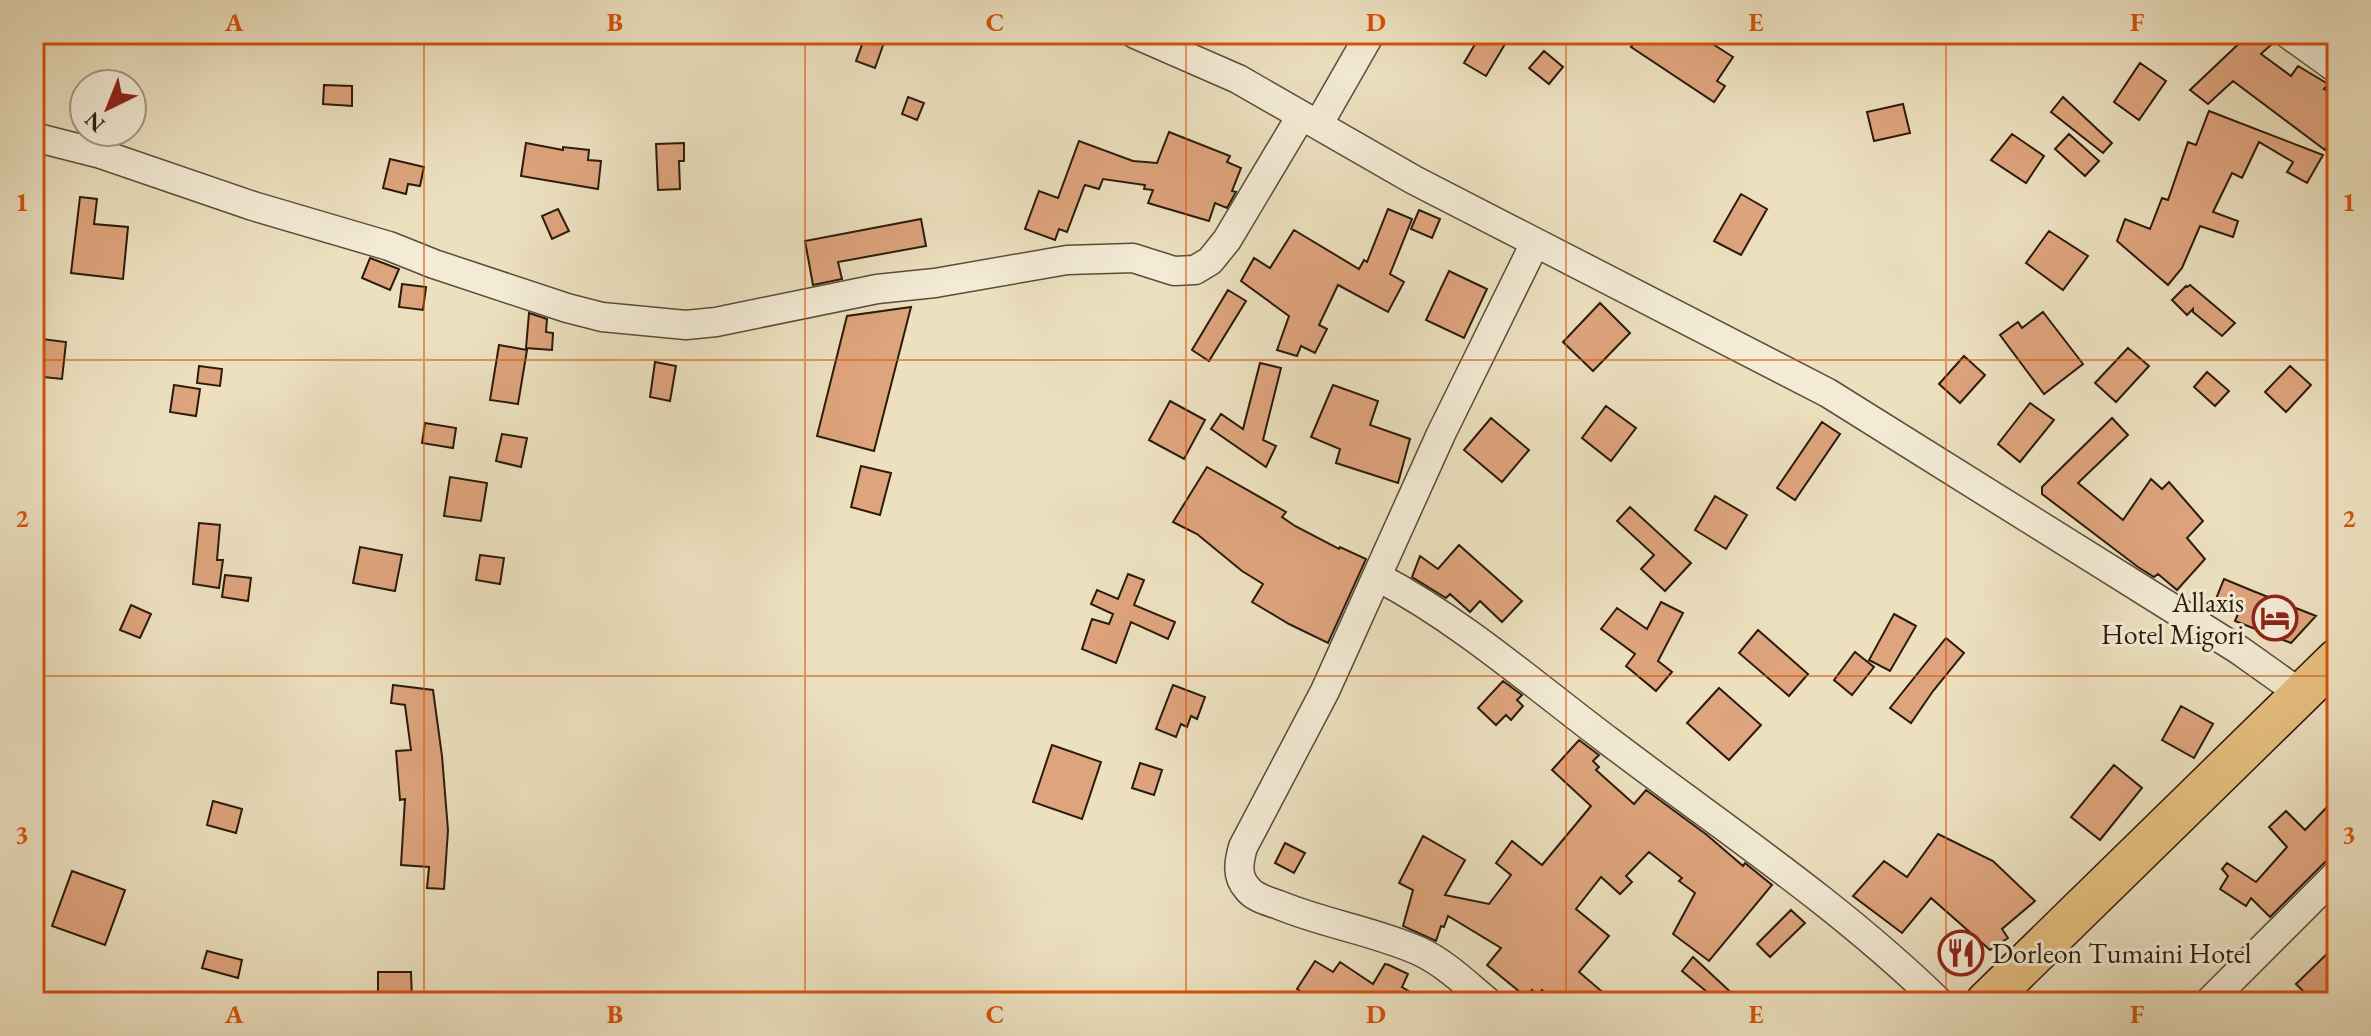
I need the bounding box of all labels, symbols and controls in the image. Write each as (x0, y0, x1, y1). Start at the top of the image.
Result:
text: A (224, 5, 244, 39)
text: B (607, 5, 623, 39)
text: C (986, 5, 1004, 39)
text: D (1366, 5, 1386, 39)
text: E (1749, 5, 1764, 39)
text: F (2130, 5, 2144, 39)
north arrow (68, 68, 148, 148)
text: N (78, 105, 111, 139)
text: 1 (15, 185, 29, 219)
text: 1 (2342, 185, 2356, 219)
text: 2 (15, 501, 29, 535)
text: 2 (2342, 501, 2356, 535)
place label: Allaxis Hotel Migori (2101, 584, 2244, 652)
hotel icon: Allaxis Hotel Migori (2251, 594, 2299, 642)
text: 3 (15, 817, 29, 851)
text: 3 (2342, 817, 2356, 851)
restaurant icon: Dorleon Tumaini Hotel (1937, 929, 1985, 977)
place label: Dorleon Tumaini Hotel (1992, 935, 2252, 971)
text: A (224, 997, 244, 1031)
text: B (607, 997, 623, 1031)
text: C (986, 997, 1004, 1031)
text: D (1366, 997, 1386, 1031)
text: E (1749, 997, 1764, 1031)
text: F (2130, 997, 2144, 1031)

